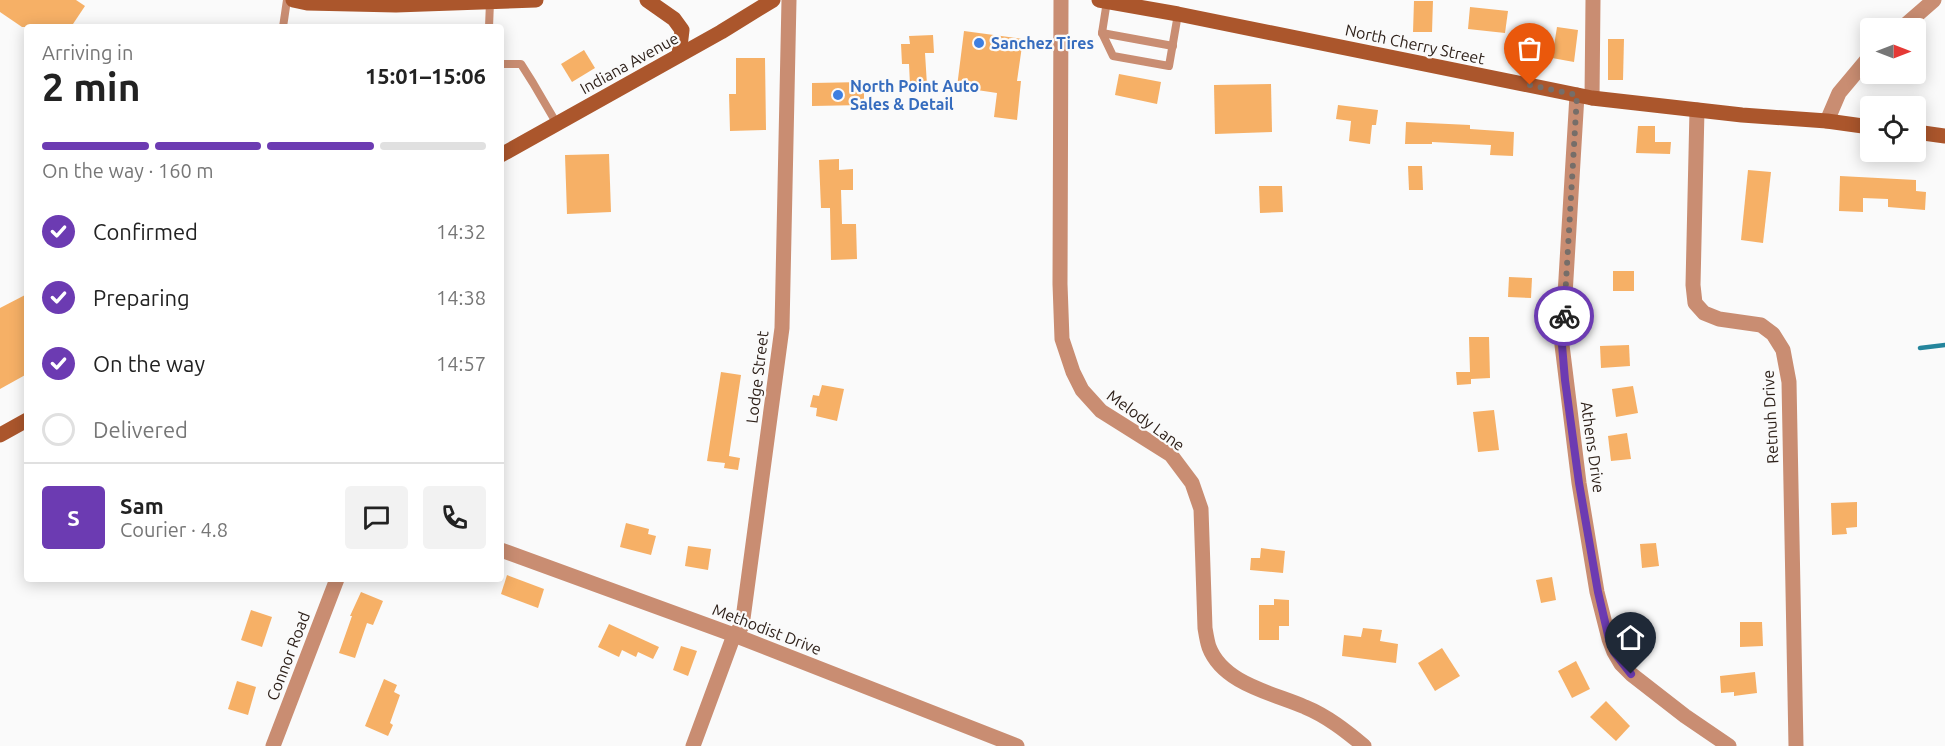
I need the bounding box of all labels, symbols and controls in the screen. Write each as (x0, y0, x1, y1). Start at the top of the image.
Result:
north arrow (1860, 18, 1926, 84)
map controls (1860, 18, 1926, 162)
street label: North Cherry Street (1344, 20, 1487, 68)
pin (1504, 23, 1555, 85)
street label: Indiana Avenue (577, 29, 681, 97)
icon: bag (1513, 32, 1546, 65)
place label: Sanchez Tires (991, 34, 1094, 52)
marker: Sanchez Tires (972, 36, 986, 50)
text: Arriving in (42, 41, 133, 64)
text: 15:01–15:06 (365, 63, 486, 88)
text: 2 min (42, 65, 141, 108)
place label: North Point Auto Sales & Detail (850, 77, 979, 113)
marker: North Point Auto Sales & Detail (831, 88, 845, 102)
button: locate (1860, 96, 1926, 162)
text: On the way · 160 m (42, 159, 214, 182)
icon: check (42, 215, 75, 248)
text: Confirmed (93, 219, 198, 244)
text: 14:32 (436, 220, 486, 243)
icon: check (42, 281, 75, 314)
text: Preparing (93, 285, 190, 310)
text: 14:38 (436, 286, 486, 309)
courier (1534, 286, 1594, 346)
icon: bike (1548, 300, 1581, 333)
street label: Lodge Street (742, 329, 772, 424)
icon: check (42, 347, 75, 380)
text: On the way (93, 351, 205, 376)
text: 14:57 (436, 352, 486, 375)
street label: Retnuh Drive (1759, 370, 1781, 464)
street label: Melody Lane (1104, 386, 1188, 454)
street label: Athens Drive (1578, 400, 1608, 494)
text: Delivered (93, 417, 188, 442)
button: chat (345, 486, 408, 549)
button: phone (423, 486, 486, 549)
text: Sam (120, 493, 164, 518)
text: S (67, 505, 80, 530)
text: Courier · 4.8 (120, 518, 228, 541)
street label: Methodist Drive (710, 600, 824, 658)
street label: Connor Road (263, 609, 313, 703)
pin (1605, 612, 1656, 674)
icon: home (1614, 621, 1647, 654)

